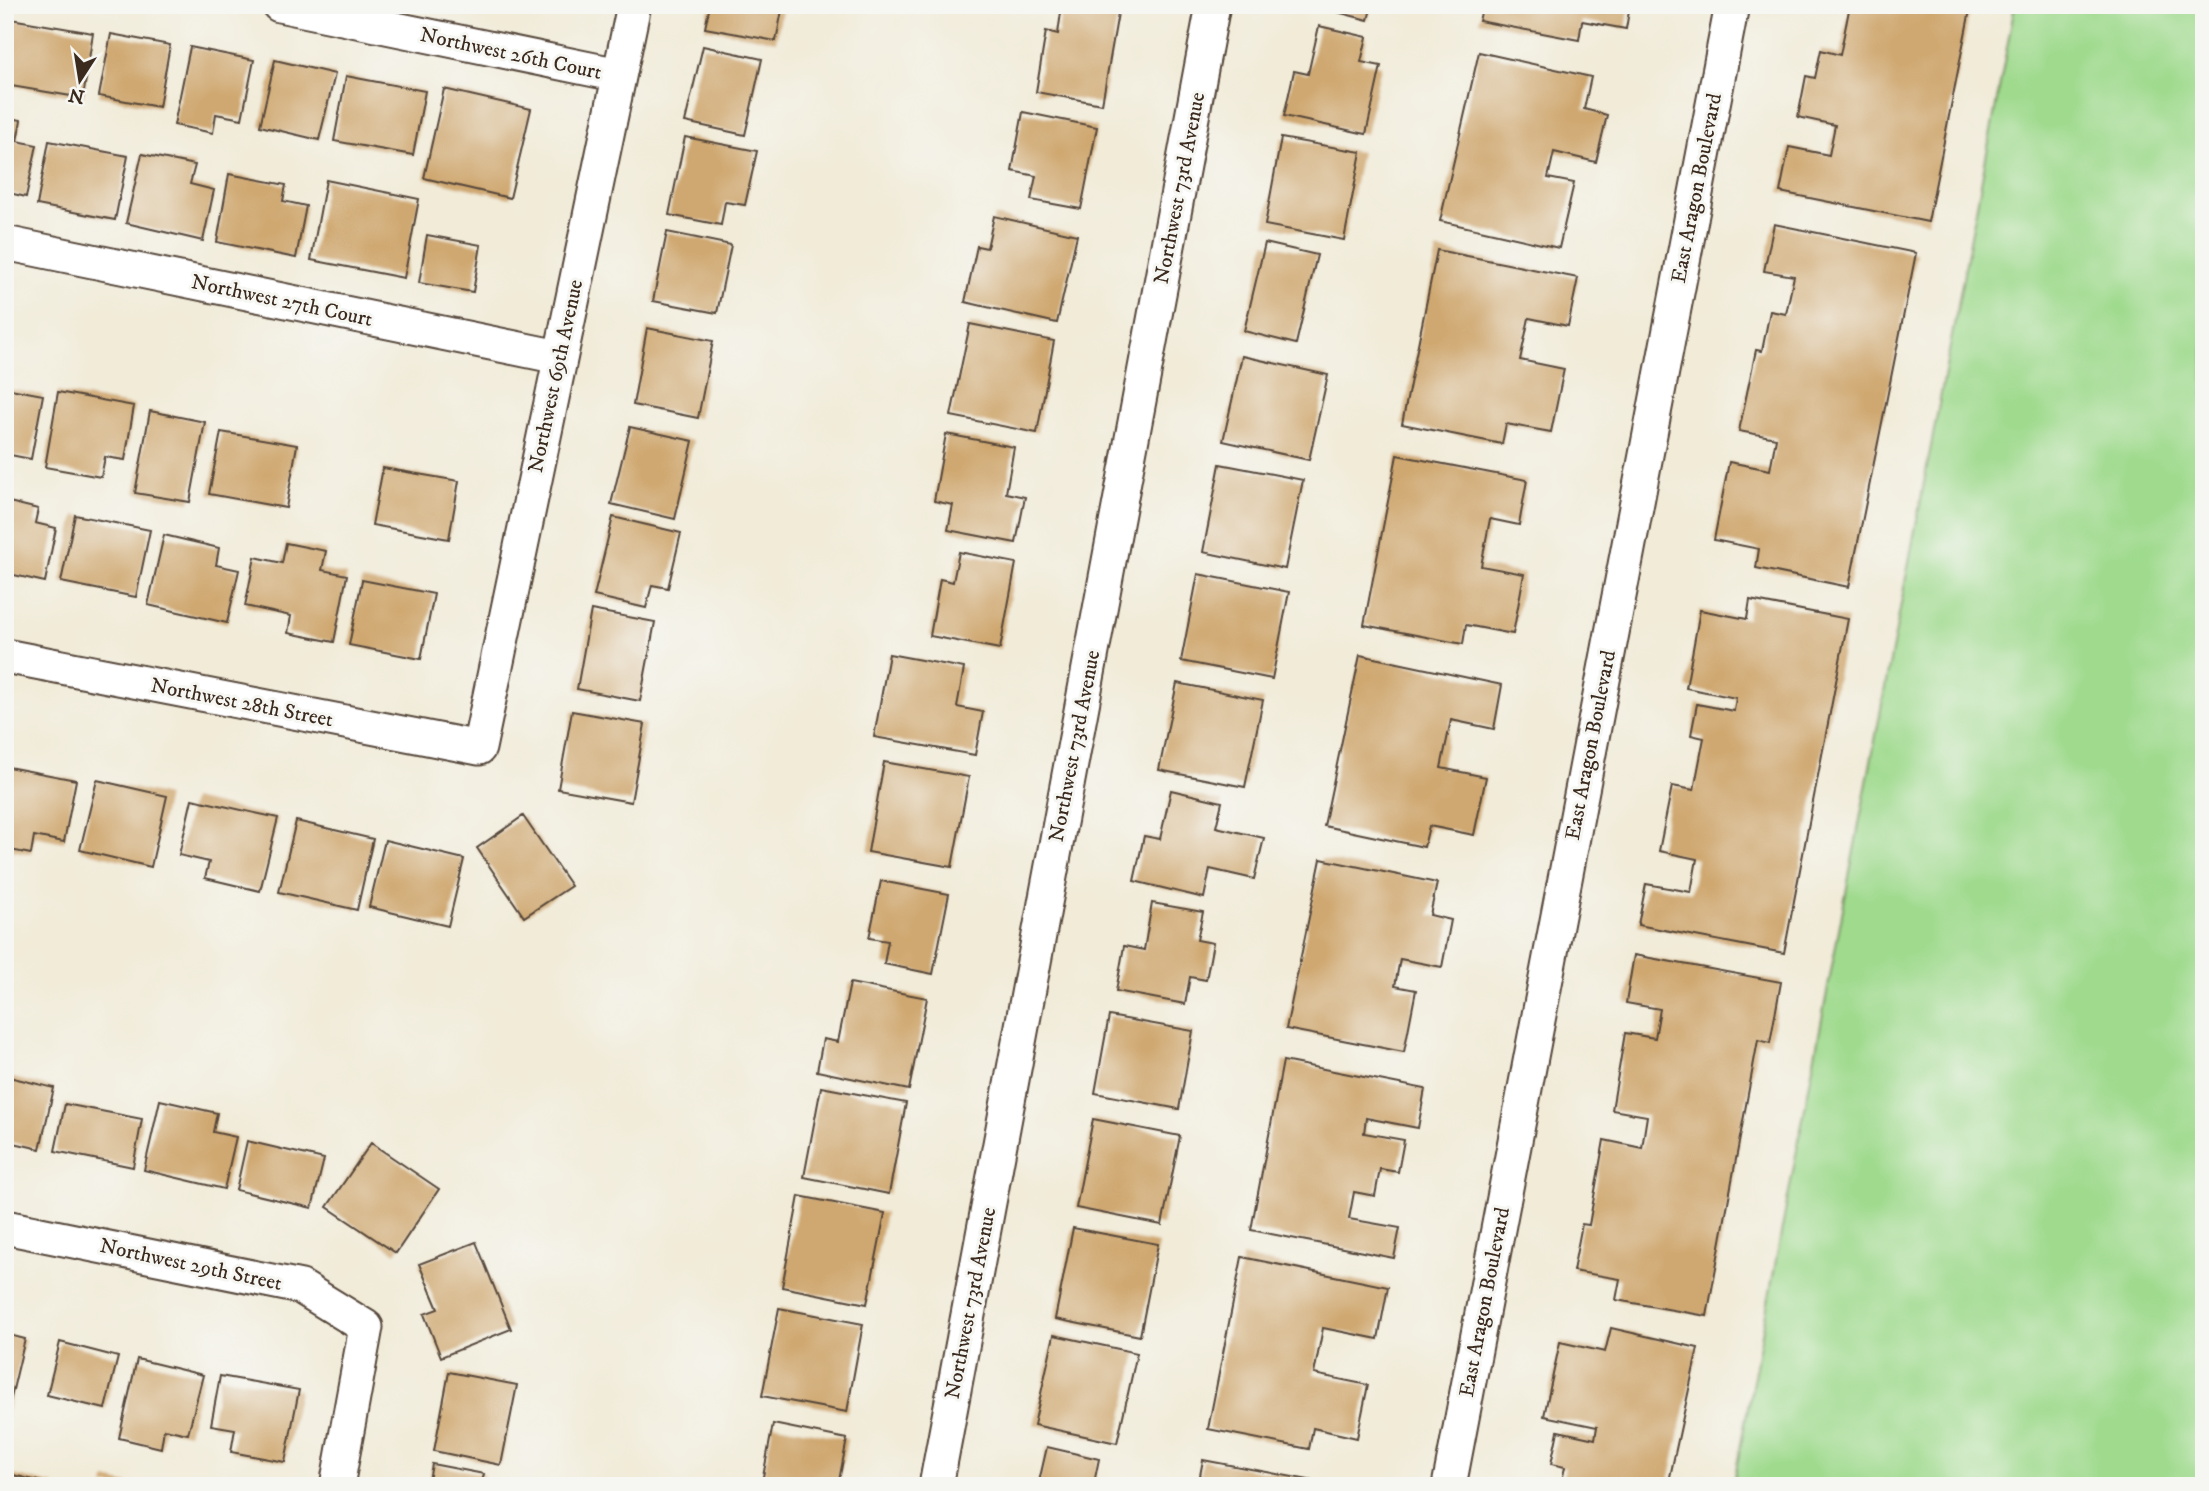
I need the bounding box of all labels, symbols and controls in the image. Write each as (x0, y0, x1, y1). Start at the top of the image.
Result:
street label: Northwest 26th Court (418, 22, 604, 86)
north arrow (46, 46, 116, 116)
text: N (66, 82, 87, 108)
street label: Northwest 73rd Avenue (1149, 90, 1211, 286)
street label: East Aragon Boulevard (1666, 90, 1728, 285)
street label: Northwest 27th Court (189, 269, 375, 333)
street label: Northwest 69th Avenue (523, 277, 589, 475)
street label: East Aragon Boulevard (1560, 647, 1622, 842)
street label: Northwest 73rd Avenue (1044, 648, 1106, 844)
street label: Northwest 28th Street (148, 673, 336, 733)
street label: East Aragon Boulevard (1454, 1204, 1516, 1399)
street label: Northwest 73rd Avenue (940, 1205, 1002, 1401)
street label: Northwest 29th Street (97, 1233, 284, 1297)

